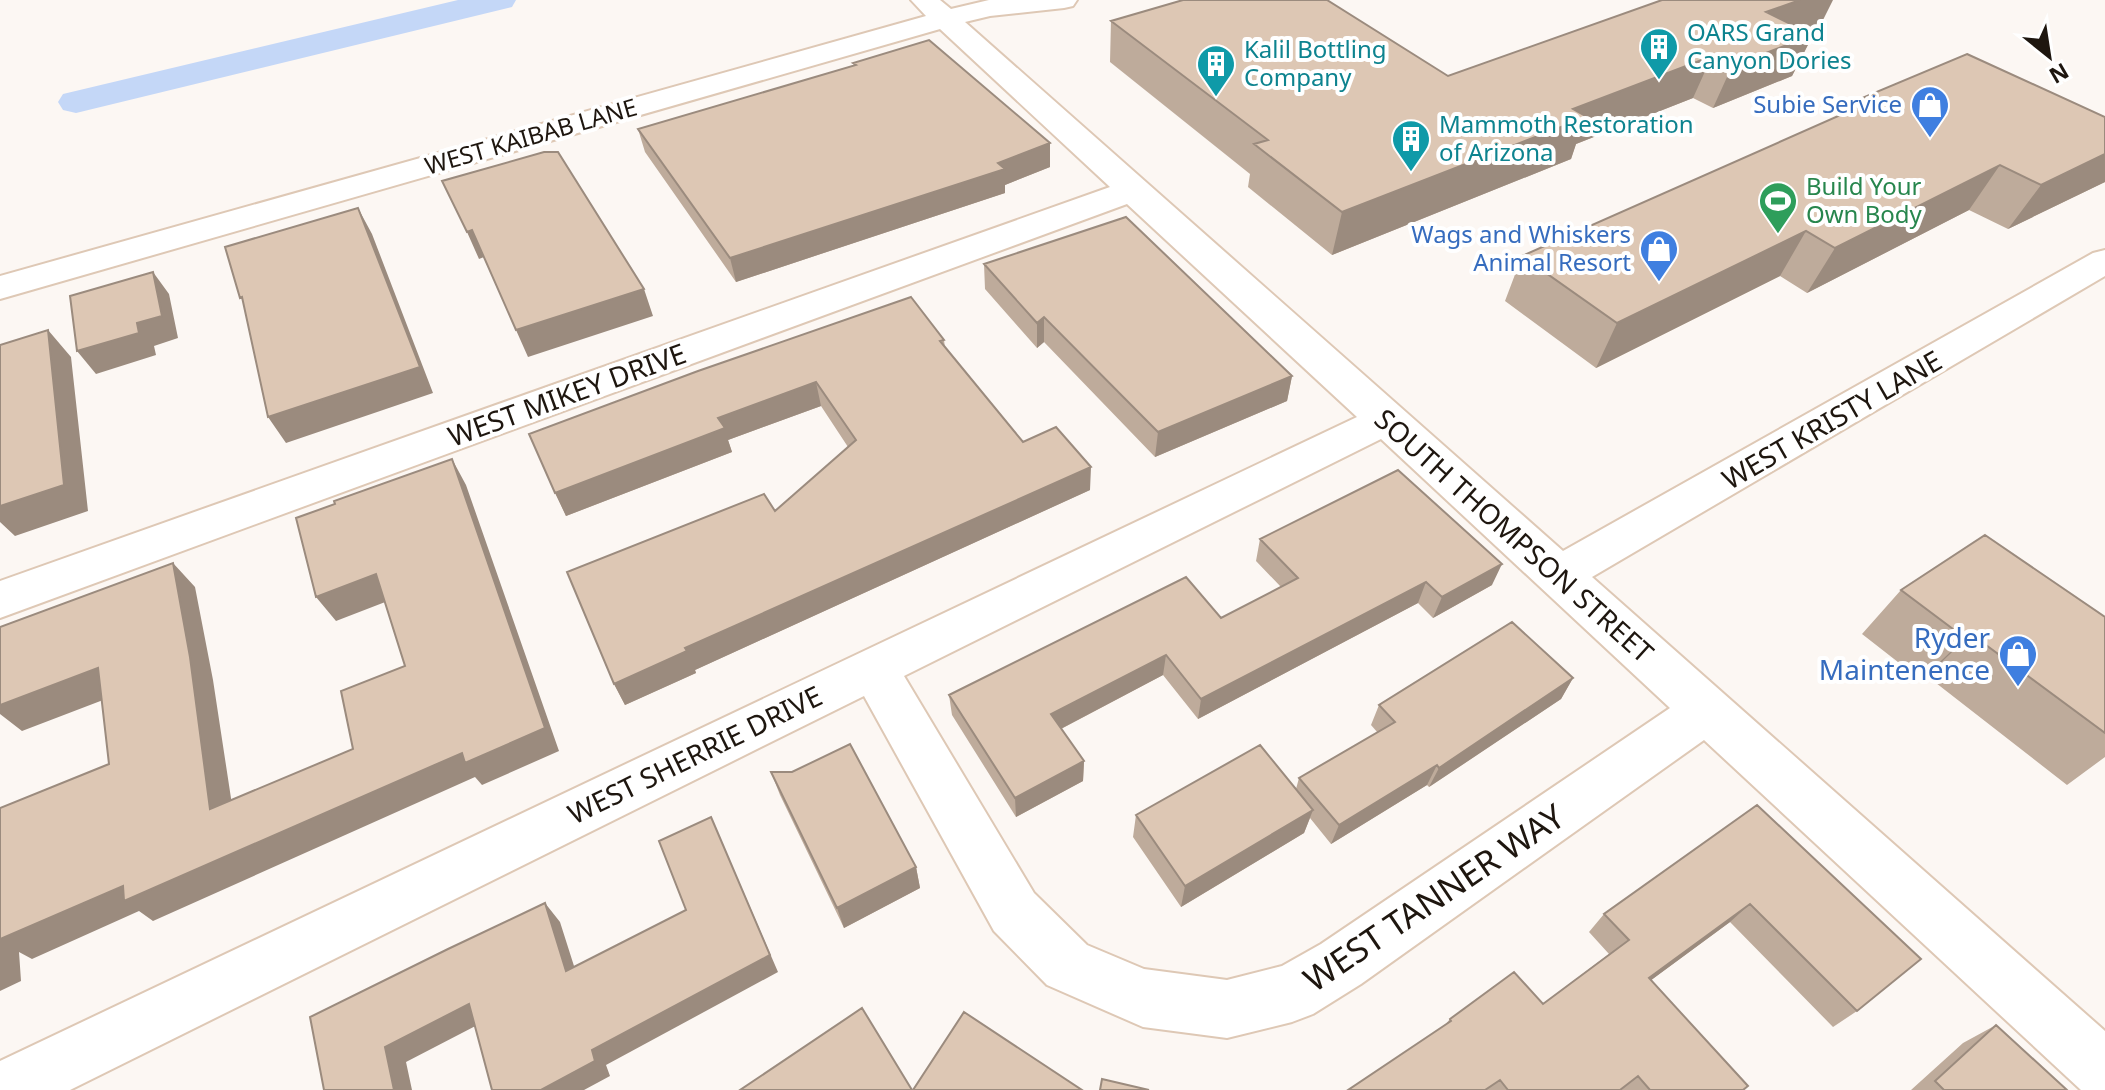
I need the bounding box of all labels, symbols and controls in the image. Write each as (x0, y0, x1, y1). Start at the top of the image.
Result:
place label: OARS Grand Canyon Dories (1687, 15, 1851, 76)
north arrow (2009, 16, 2089, 96)
building icon: OARS Grand Canyon Dories (1638, 26, 1680, 81)
place label: Kalil Bottling Company (1244, 32, 1387, 93)
building icon: Kalil Bottling Company (1195, 43, 1237, 98)
text: N (2044, 57, 2075, 92)
shop icon: Subie Service (1909, 84, 1951, 139)
place label: Subie Service (1753, 87, 1902, 120)
street label: WEST KAIBAB LANE (421, 90, 640, 182)
place label: Mammoth Restoration of Arizona (1439, 107, 1694, 168)
building icon: Mammoth Restoration of Arizona (1390, 118, 1432, 173)
place label: Build Your Own Body (1806, 169, 1923, 230)
sports icon: Build Your Own Body (1757, 180, 1799, 235)
place label: Wags and Whiskers Animal Resort (1411, 217, 1631, 278)
shop icon: Wags and Whiskers Animal Resort (1638, 228, 1680, 283)
street label: WEST MIKEY DRIVE (442, 333, 691, 455)
street label: WEST KRISTY LANE (1715, 341, 1948, 497)
street label: SOUTH THOMPSON STREET (1367, 400, 1662, 671)
place label: Ryder Maintenence (1819, 618, 1990, 688)
shop icon: Ryder Maintenence (1997, 633, 2039, 688)
street label: WEST SHERRIE DRIVE (561, 676, 828, 832)
street label: WEST TANNER WAY (1294, 792, 1573, 1002)

